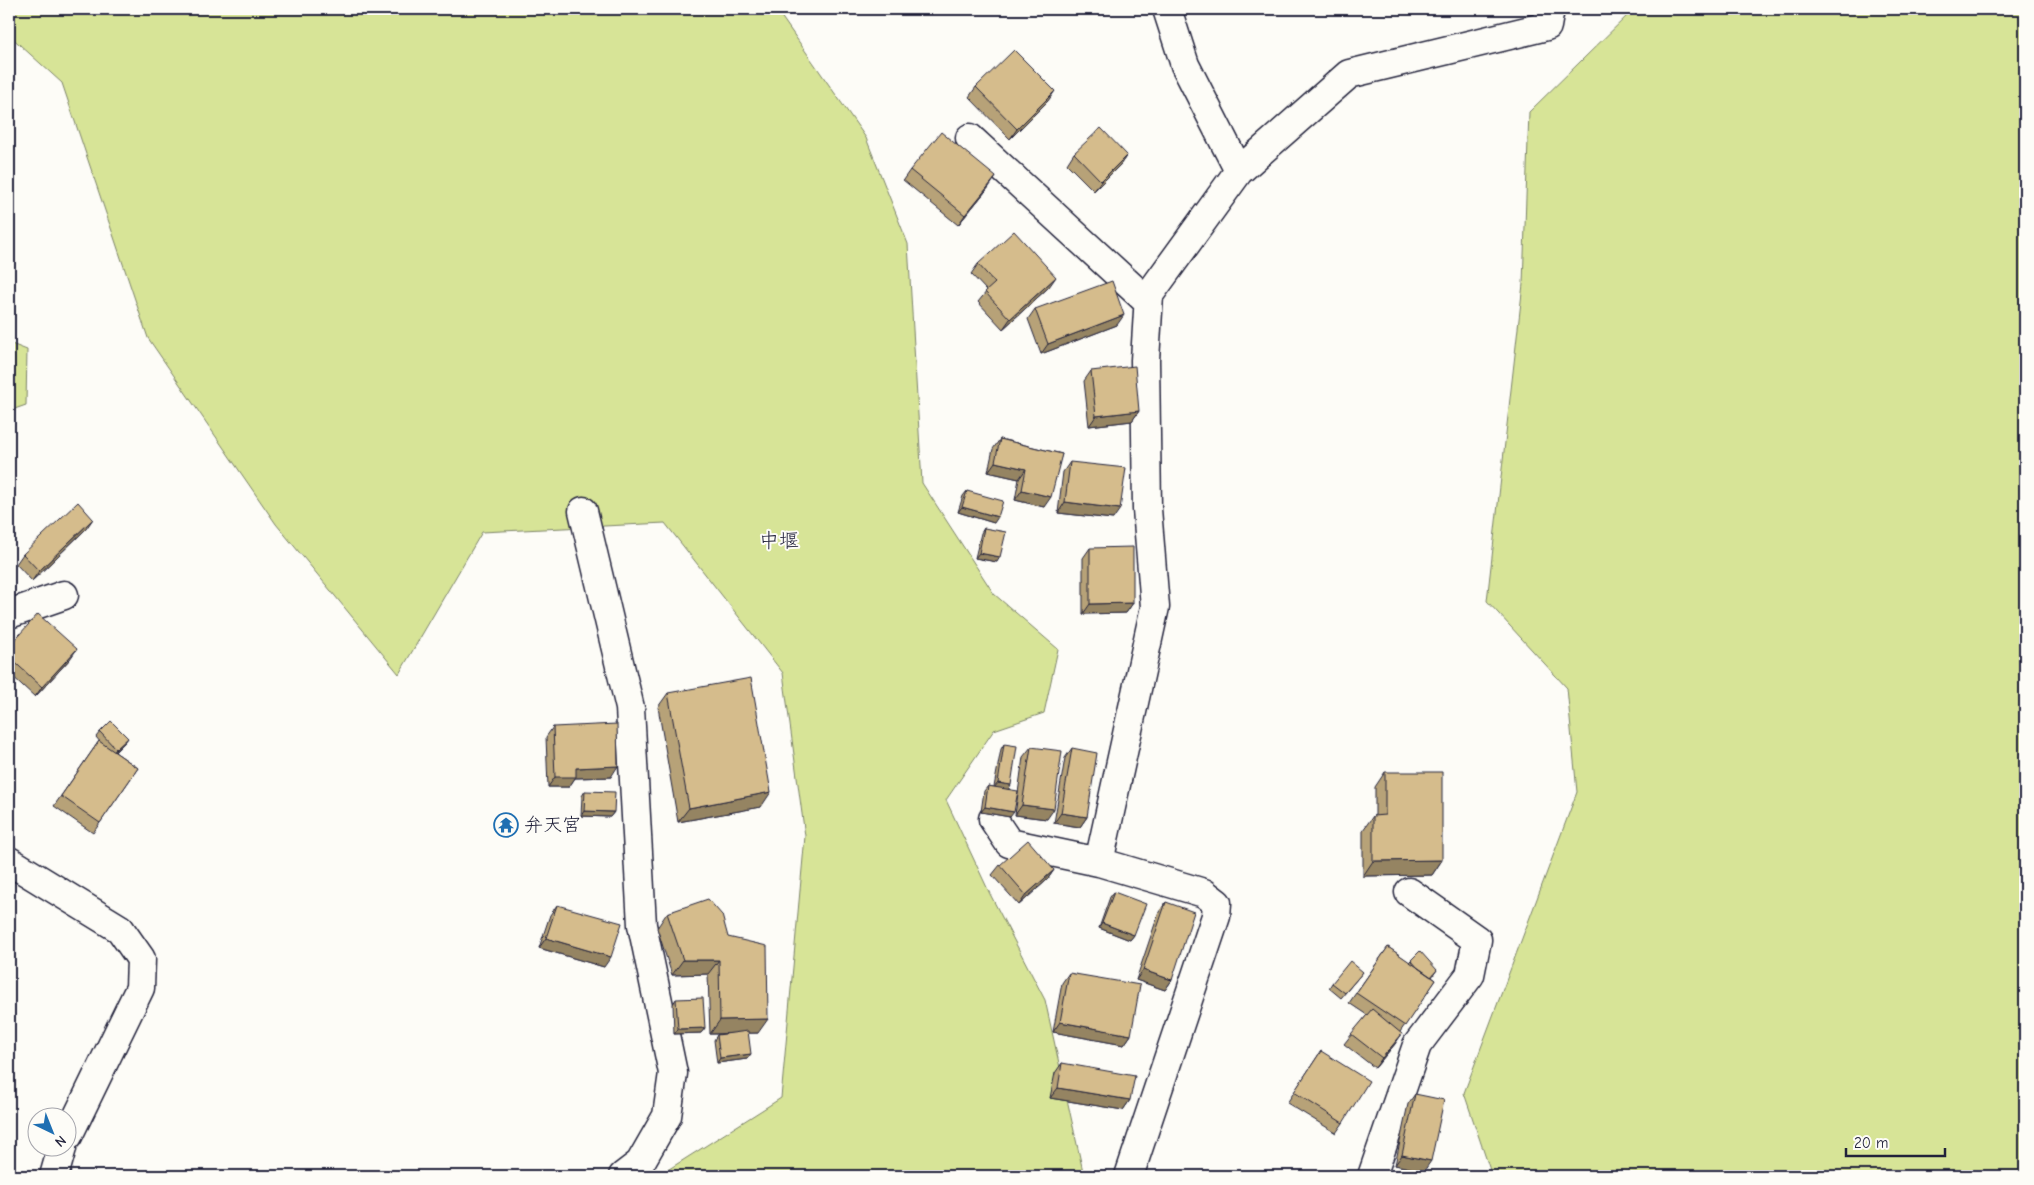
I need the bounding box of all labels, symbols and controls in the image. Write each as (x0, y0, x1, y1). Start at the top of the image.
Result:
district label: 中堰 (759, 529, 799, 552)
temple icon: 弁天宮 (493, 812, 519, 838)
place label: 弁天宮 (524, 814, 581, 836)
north arrow (28, 1108, 78, 1158)
scale bar (1846, 1125, 1945, 1157)
text: N (51, 1132, 70, 1150)
text: 20 m (1854, 1134, 1888, 1152)

